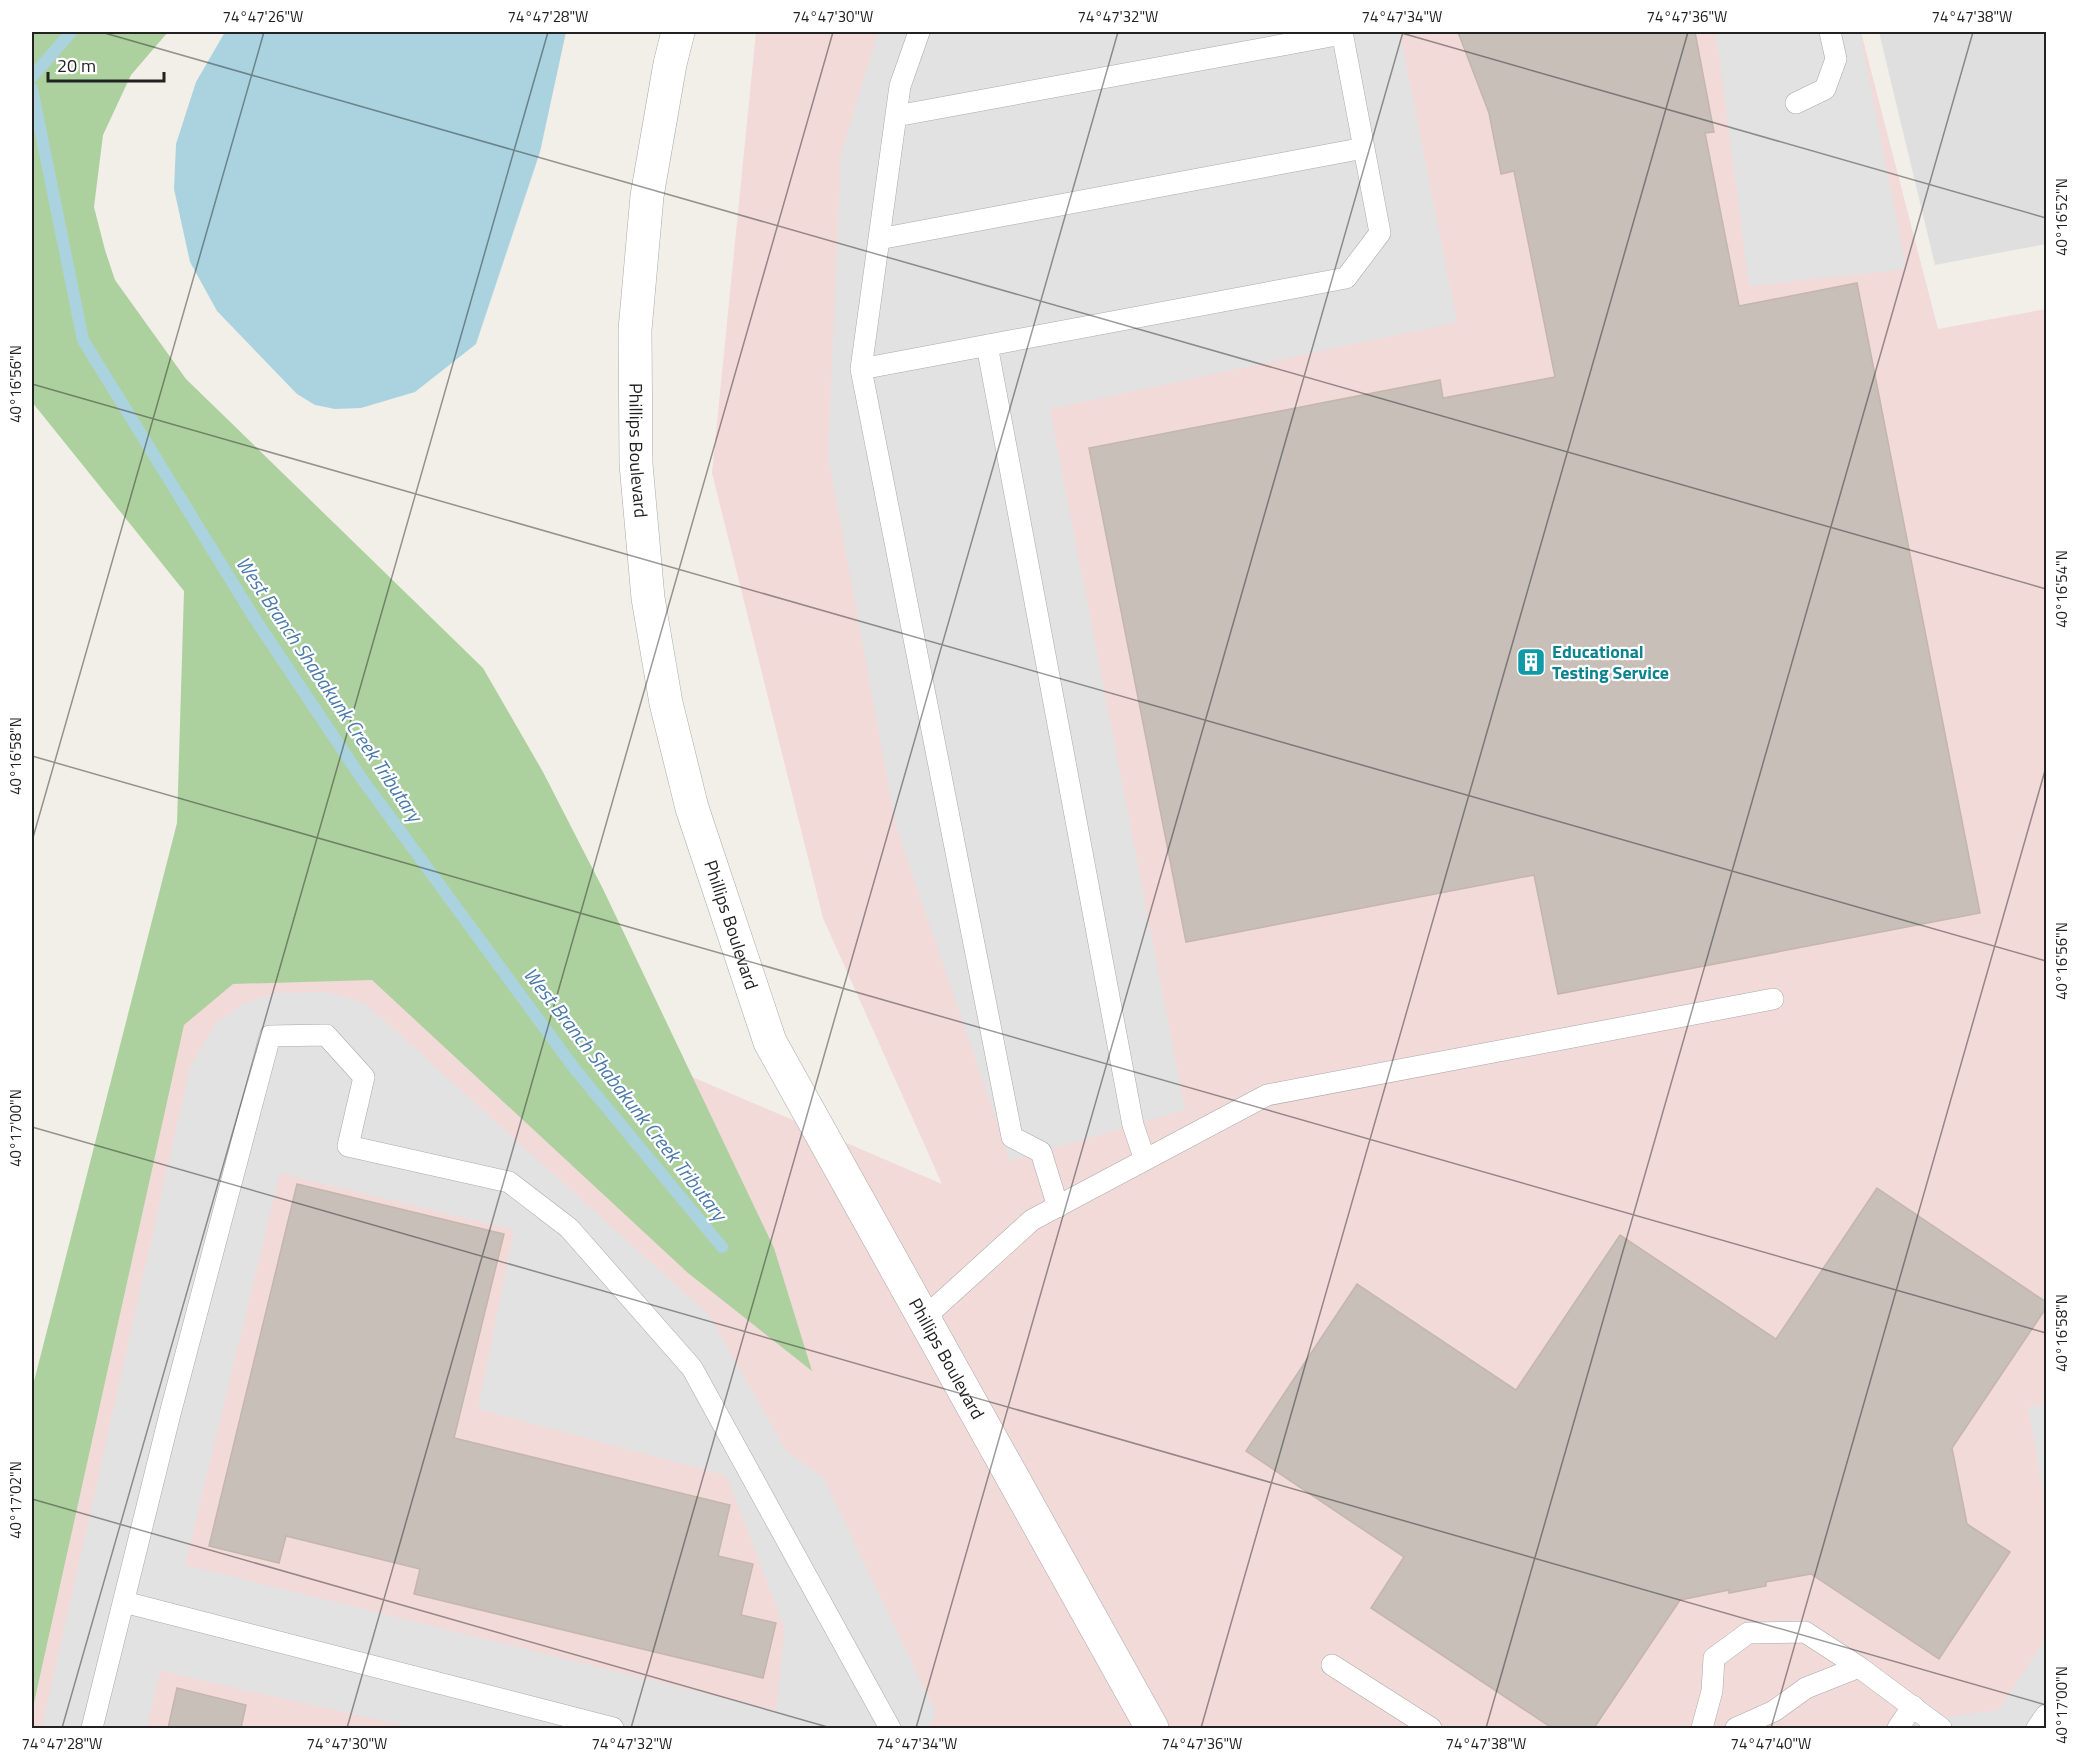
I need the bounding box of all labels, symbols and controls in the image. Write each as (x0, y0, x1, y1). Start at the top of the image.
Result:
text: 74°47'26"W (223, 5, 303, 28)
text: 74°47'28"W (508, 5, 588, 28)
text: 74°47'30"W (793, 5, 873, 28)
text: 74°47'32"W (1078, 5, 1158, 28)
text: 74°47'34"W (1362, 5, 1442, 28)
text: 74°47'36"W (1647, 5, 1727, 28)
text: 74°47'38"W (1932, 5, 2012, 28)
scale bar (48, 45, 164, 83)
text: 20 m (57, 52, 96, 79)
text: 40°16'52"N (2050, 178, 2073, 256)
text: 40°16'56"N (4, 345, 27, 423)
street label: Phillips Boulevard (622, 383, 655, 519)
water label: West Branch Shabakunk Creek Tributary (229, 550, 431, 829)
text: 40°16'54"N (2050, 550, 2073, 628)
place label: Educational Testing Service (1552, 638, 1669, 686)
building icon: Educational Testing Service (1515, 646, 1547, 678)
text: 40°16'58"N (4, 717, 27, 795)
street label: Phillips Boulevard (697, 857, 766, 993)
text: 40°16'56"N (2050, 922, 2073, 1000)
water label: West Branch Shabakunk Creek Tributary (516, 960, 736, 1229)
text: 40°17'00"N (4, 1089, 27, 1167)
street label: Phillips Boulevard (902, 1293, 991, 1424)
text: 40°16'58"N (2050, 1294, 2073, 1372)
text: 40°17'02"N (4, 1461, 27, 1539)
text: 40°17'00"N (2050, 1666, 2073, 1744)
text: 74°47'28"W (22, 1732, 102, 1755)
text: 74°47'30"W (307, 1732, 387, 1755)
text: 74°47'32"W (592, 1732, 672, 1755)
text: 74°47'34"W (877, 1732, 957, 1755)
text: 74°47'36"W (1162, 1732, 1242, 1755)
text: 74°47'38"W (1446, 1732, 1526, 1755)
text: 74°47'40"W (1731, 1732, 1811, 1755)

